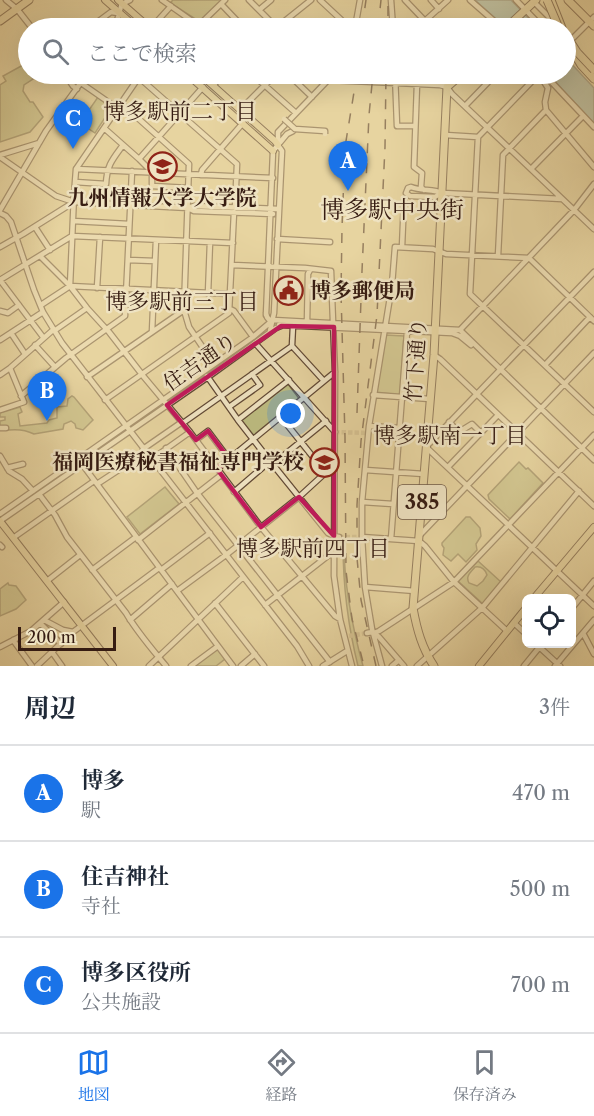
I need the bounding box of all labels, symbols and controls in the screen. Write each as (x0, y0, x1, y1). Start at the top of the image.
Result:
search box (18, 18, 576, 84)
icon: search (39, 35, 72, 68)
text: ここで検索 (87, 40, 197, 67)
district label: 博多駅前二丁目 (103, 98, 257, 125)
pin: C (54, 100, 92, 149)
pin: A (328, 142, 368, 191)
school or university icon: 九州情報大学大学院 (146, 151, 178, 183)
place label: 九州情報大学大学院 (68, 185, 257, 210)
district label: 博多駅中央街 (320, 195, 464, 224)
public building icon: 博多郵便局 (273, 275, 305, 307)
place label: 博多郵便局 (310, 278, 415, 303)
district label: 博多駅前三丁目 (105, 288, 259, 315)
street label: 竹下通り (400, 317, 431, 403)
street label: 住吉通り (158, 327, 241, 396)
pin: B (28, 372, 66, 421)
your location (276, 399, 305, 428)
district label: 博多駅南一丁目 (373, 422, 527, 449)
school or university icon: 福岡医療秘書福祉専門学校 (309, 446, 341, 478)
place label: 福岡医療秘書福祉専門学校 (52, 449, 304, 474)
road number: 385 (398, 485, 446, 519)
district label: 博多駅前四丁目 (236, 535, 390, 562)
map controls (522, 594, 576, 648)
button: locate (522, 594, 576, 648)
scale bar (18, 624, 116, 652)
text: 200 m (27, 627, 76, 647)
text: 周辺 (24, 692, 76, 724)
text: 3件 (539, 695, 570, 719)
text: 博多 (81, 767, 125, 794)
text: A (36, 781, 51, 805)
text: 470 m (512, 781, 570, 805)
text: 駅 (81, 798, 101, 822)
text: 住吉神社 (81, 863, 169, 890)
text: B (36, 877, 51, 901)
text: 500 m (510, 877, 570, 901)
text: 寺社 (81, 894, 121, 918)
text: 博多区役所 (81, 959, 191, 986)
text: C (35, 973, 52, 997)
text: 700 m (511, 973, 570, 997)
text: 公共施設 (81, 990, 161, 1014)
tab: 地図 (77, 1046, 110, 1105)
tab: 経路 (265, 1046, 298, 1105)
tab: 保存済み (453, 1046, 517, 1105)

